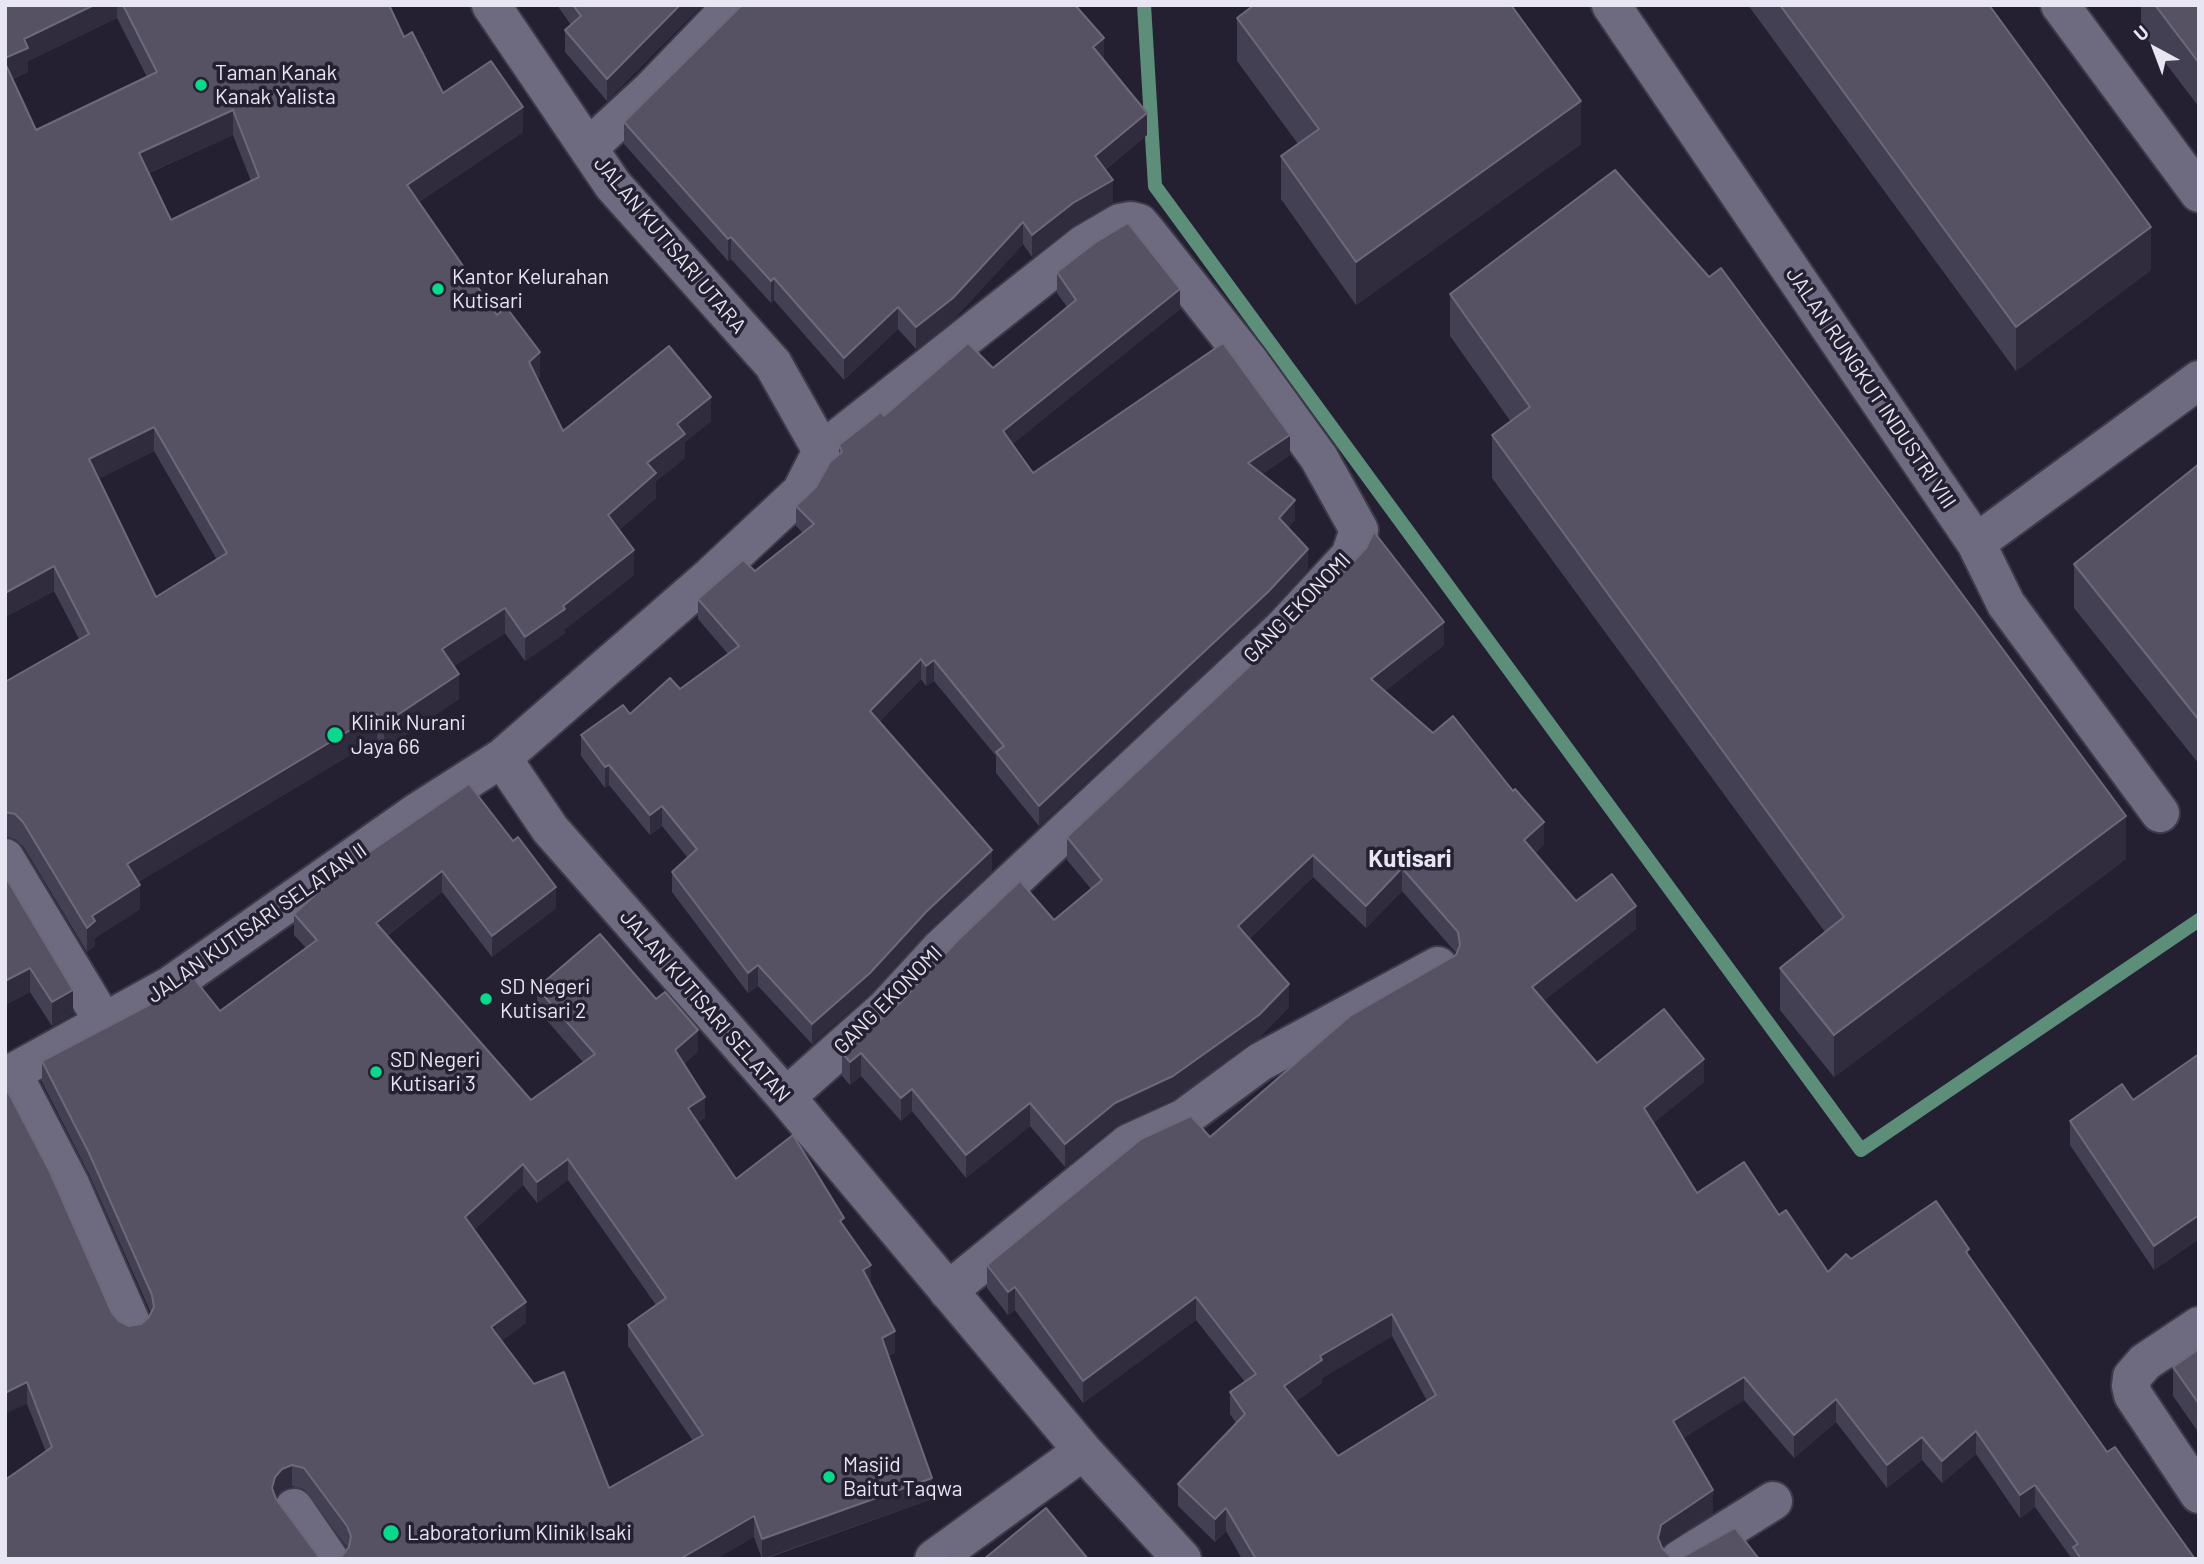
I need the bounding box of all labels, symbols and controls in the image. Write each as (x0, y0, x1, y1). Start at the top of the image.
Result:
north arrow (2120, 14, 2190, 84)
text: U (2129, 20, 2153, 45)
place label: Taman Kanak Kanak Yalista (215, 60, 337, 110)
marker: Taman Kanak Kanak Yalista (193, 77, 209, 93)
street label: JALAN KUTISARI UTARA (589, 151, 751, 339)
street label: JALAN RUNGKUT INDUSTRI VIII (1781, 263, 1961, 513)
place label: Kantor Kelurahan Kutisari (452, 264, 609, 314)
marker: Kantor Kelurahan Kutisari (430, 281, 446, 297)
street label: GANG EKONOMI (1238, 548, 1356, 668)
place label: Klinik Nurani Jaya 66 (351, 710, 466, 760)
marker: Klinik Nurani Jaya 66 (325, 725, 345, 745)
street label: JALAN KUTISARI SELATAN II (142, 838, 372, 1008)
district label: Kutisari (1368, 845, 1452, 873)
street label: JALAN KUTISARI SELATAN (615, 905, 795, 1107)
street label: GANG EKONOMI (829, 941, 947, 1059)
place label: SD Negeri Kutisari 2 (500, 974, 590, 1024)
marker: SD Negeri Kutisari 2 (478, 991, 494, 1007)
place label: SD Negeri Kutisari 3 (390, 1047, 480, 1097)
marker: SD Negeri Kutisari 3 (368, 1064, 384, 1080)
place label: Masjid Baitut Taqwa (843, 1452, 962, 1502)
marker: Masjid Baitut Taqwa (821, 1469, 837, 1485)
place label: Laboratorium Klinik Isaki (407, 1520, 632, 1546)
marker: Laboratorium Klinik Isaki (381, 1523, 401, 1543)

